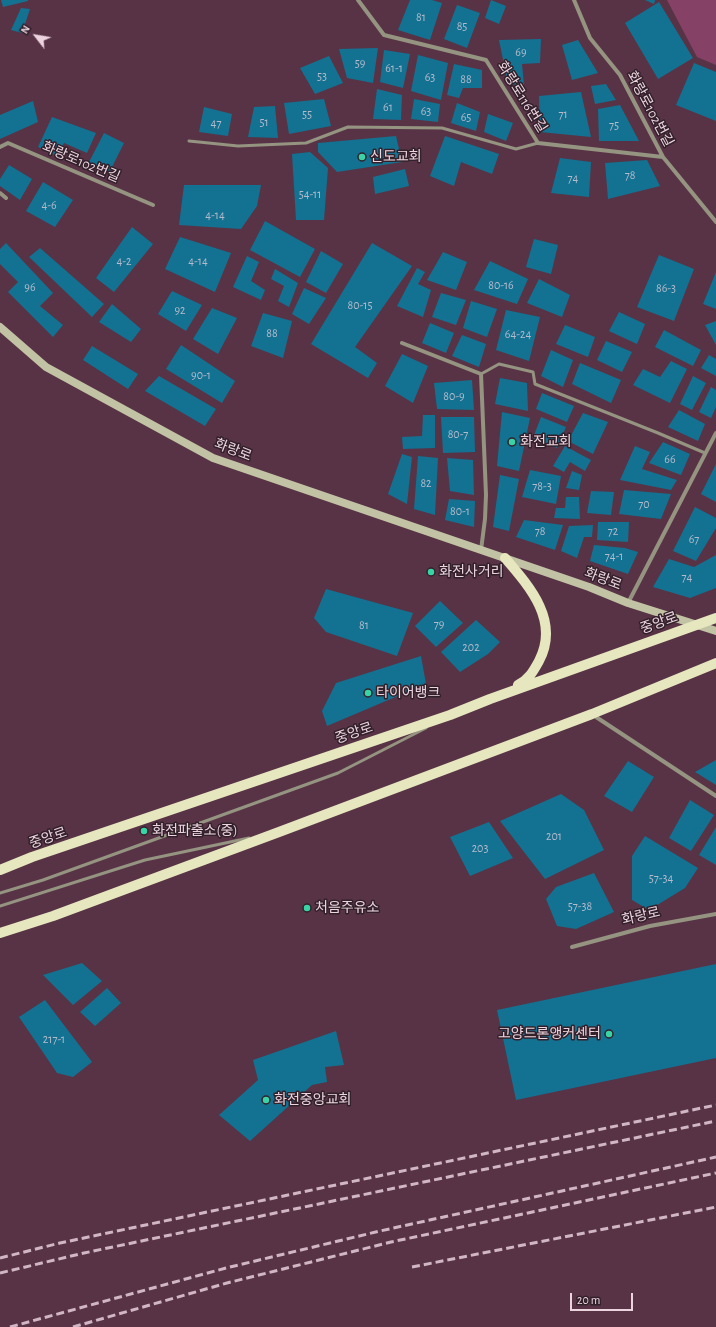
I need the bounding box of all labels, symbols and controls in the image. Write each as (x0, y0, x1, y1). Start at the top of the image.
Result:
house number: 81 (416, 10, 426, 24)
north arrow (16, 16, 56, 56)
house number: 85 (457, 19, 467, 33)
text: N (19, 23, 32, 36)
house number: 69 (515, 45, 527, 59)
house number: 59 (355, 56, 365, 70)
street label: 화랑로116번길 (494, 58, 550, 136)
house number: 61-1 (385, 61, 403, 75)
street label: 화랑로102번길 (623, 68, 677, 150)
house number: 53 (317, 69, 327, 83)
house number: 63 (425, 70, 435, 84)
house number: 88 (460, 72, 472, 86)
house number: 61 (383, 100, 393, 114)
house number: 63 (421, 104, 431, 118)
house number: 55 (302, 107, 312, 121)
house number: 71 (558, 107, 568, 121)
house number: 65 (461, 110, 471, 124)
house number: 51 (259, 115, 269, 129)
house number: 47 (211, 116, 221, 130)
house number: 75 (609, 118, 619, 132)
street label: 화랑로102번길 (40, 138, 122, 186)
place label: 신도교회 (370, 149, 422, 165)
marker: 신도교회 (357, 152, 367, 162)
house number: 78 (625, 168, 635, 182)
house number: 74 (568, 171, 578, 185)
house number: 54-11 (299, 187, 321, 201)
house number: 4-6 (41, 198, 57, 212)
house number: 4-14 (205, 208, 225, 222)
house number: 4-2 (117, 254, 131, 268)
house number: 4-14 (188, 254, 208, 268)
house number: 80-16 (488, 278, 514, 292)
house number: 96 (24, 280, 36, 294)
house number: 86-3 (656, 281, 676, 295)
house number: 80-15 (348, 298, 372, 312)
house number: 92 (174, 303, 186, 317)
house number: 88 (266, 326, 278, 340)
house number: 64-24 (505, 327, 531, 341)
house number: 90-1 (191, 368, 211, 382)
house number: 80-9 (443, 389, 465, 403)
house number: 80-7 (448, 427, 468, 441)
place label: 화전교회 (520, 434, 572, 450)
street label: 화랑로 (212, 435, 254, 465)
marker: 화전교회 (507, 437, 517, 447)
house number: 66 (664, 452, 676, 466)
house number: 82 (420, 476, 432, 490)
house number: 78-3 (532, 479, 552, 493)
house number: 70 (638, 497, 650, 511)
house number: 80-1 (450, 504, 470, 518)
house number: 78 (535, 524, 545, 538)
house number: 72 (608, 524, 618, 538)
house number: 67 (689, 532, 699, 546)
house number: 74-1 (605, 549, 623, 563)
place label: 화전사거리 (439, 564, 503, 580)
street label: 화랑로 (582, 564, 624, 594)
marker: 화전사거리 (426, 567, 436, 577)
house number: 74 (682, 570, 692, 584)
street label: 중앙로 (638, 608, 680, 638)
house number: 79 (434, 617, 444, 631)
house number: 81 (359, 618, 369, 632)
house number: 202 (462, 640, 480, 654)
place label: 타이어뱅크 (376, 685, 440, 701)
marker: 타이어뱅크 (363, 688, 373, 698)
street label: 중앙로 (333, 719, 375, 747)
place label: 화전파출소(중) (152, 823, 238, 839)
street label: 중앙로 (27, 824, 69, 852)
marker: 화전파출소(중) (139, 826, 149, 836)
house number: 201 (546, 829, 562, 843)
house number: 203 (472, 841, 488, 855)
house number: 57-34 (649, 871, 673, 885)
house number: 57-38 (568, 899, 592, 913)
place label: 처음주유소 (315, 900, 379, 916)
marker: 처음주유소 (302, 903, 312, 913)
street label: 화랑로 (620, 903, 662, 929)
place label: 고양드론앵커센터 (498, 1026, 601, 1042)
marker: 고양드론앵커센터 (604, 1029, 614, 1039)
house number: 217-1 (43, 1032, 65, 1046)
place label: 화전중앙교회 (274, 1092, 351, 1108)
marker: 화전중앙교회 (261, 1095, 271, 1105)
scale bar (572, 1285, 635, 1311)
text: 20 m (577, 1294, 600, 1306)

